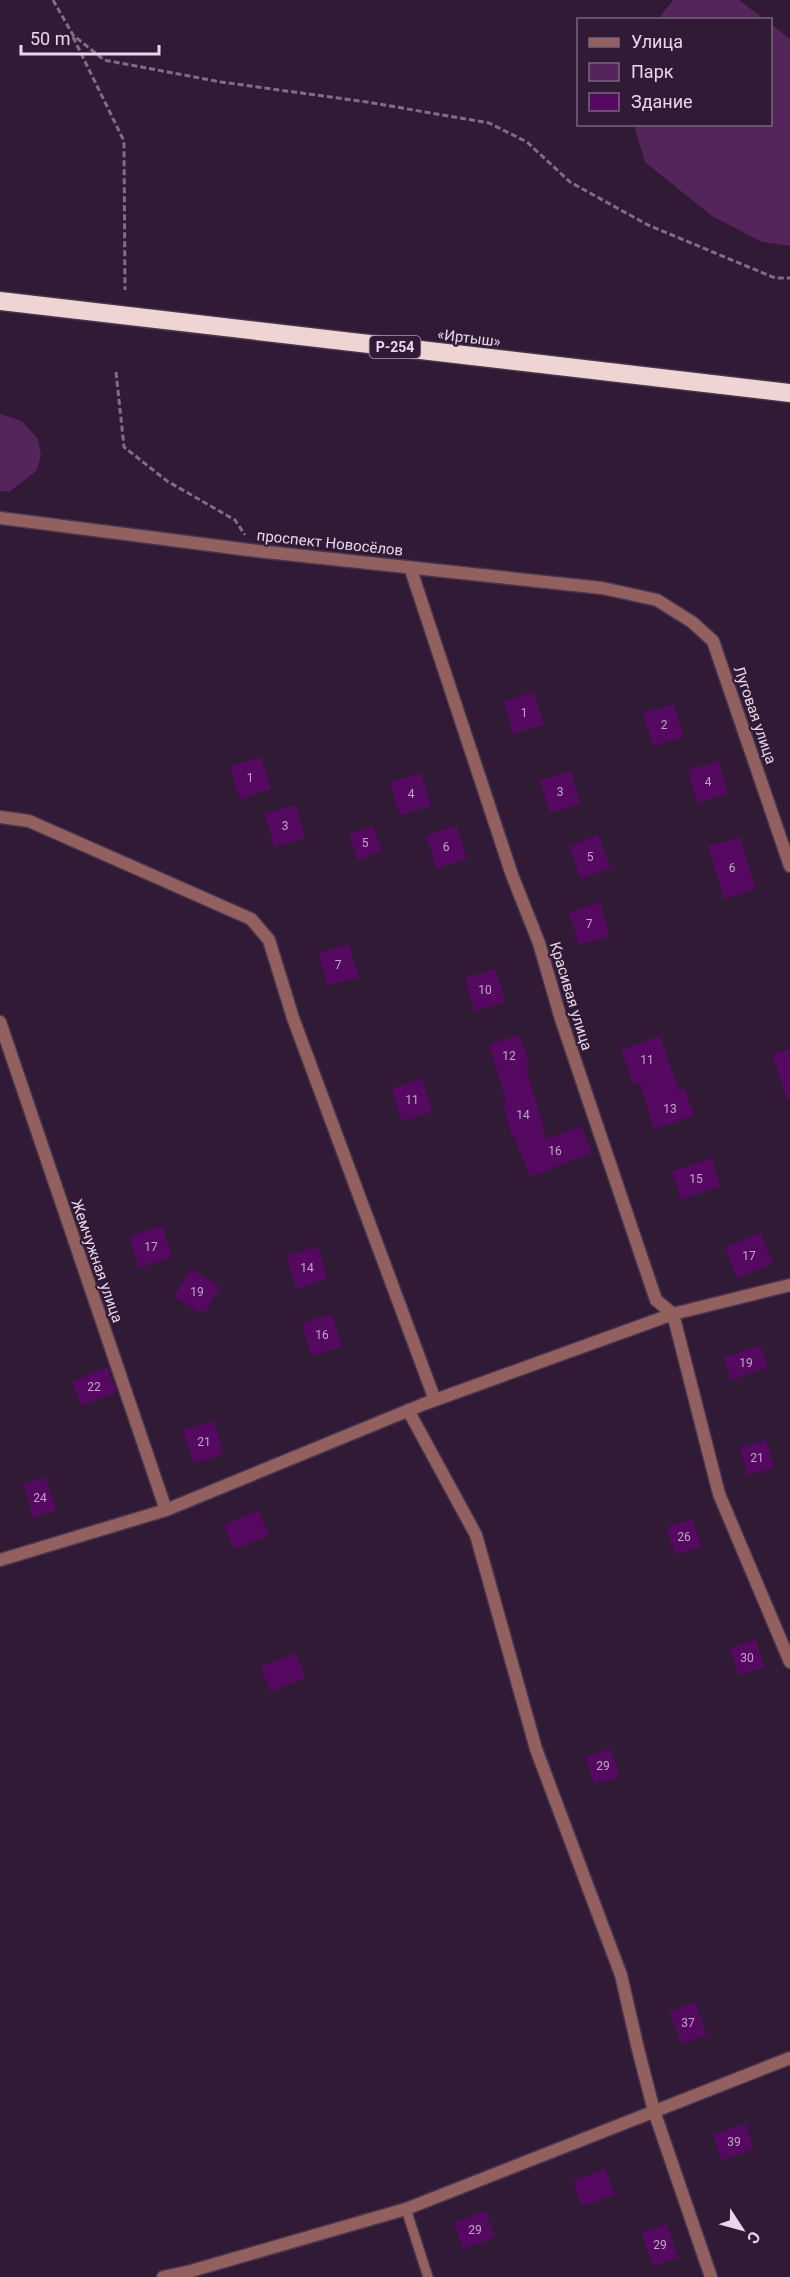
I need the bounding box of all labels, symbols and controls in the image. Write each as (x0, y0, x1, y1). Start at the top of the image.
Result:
scale bar (21, 18, 159, 56)
legend (577, 18, 772, 126)
text: 50 m (30, 28, 70, 49)
text: Улица (631, 31, 683, 52)
text: Парк (631, 61, 674, 82)
text: Здание (631, 91, 693, 112)
street label: «Иртыш» (436, 325, 502, 351)
road number: Р-254 (370, 336, 420, 358)
street label: проспект Новосёлов (256, 526, 404, 560)
street label: Луговая улица (730, 664, 780, 766)
house number: 1 (521, 706, 527, 720)
house number: 2 (661, 718, 668, 732)
house number: 1 (247, 771, 253, 785)
house number: 4 (705, 775, 712, 789)
house number: 3 (557, 785, 563, 799)
house number: 4 (408, 787, 415, 801)
house number: 3 (282, 819, 288, 833)
house number: 5 (362, 836, 369, 850)
house number: 6 (443, 840, 450, 854)
house number: 5 (587, 850, 594, 864)
house number: 6 (729, 861, 736, 875)
house number: 7 (586, 917, 593, 931)
street label: Красивая улица (546, 940, 596, 1052)
house number: 7 (335, 958, 342, 972)
house number: 10 (478, 983, 492, 997)
house number: 12 (502, 1049, 516, 1063)
house number: 11 (640, 1053, 654, 1067)
house number: 11 (405, 1093, 419, 1107)
house number: 13 (663, 1102, 677, 1116)
house number: 14 (516, 1108, 530, 1122)
house number: 16 (548, 1144, 562, 1158)
house number: 15 (689, 1172, 703, 1186)
street label: Жемчужная улица (67, 1197, 127, 1325)
house number: 17 (144, 1240, 158, 1254)
house number: 17 (742, 1249, 756, 1263)
house number: 14 (300, 1261, 314, 1275)
house number: 19 (190, 1285, 204, 1299)
house number: 16 (315, 1328, 329, 1342)
house number: 19 (739, 1356, 753, 1370)
house number: 22 (87, 1380, 101, 1394)
house number: 21 (197, 1435, 211, 1449)
house number: 21 (750, 1451, 764, 1465)
house number: 24 (33, 1491, 47, 1505)
house number: 26 (677, 1530, 691, 1544)
house number: 30 (740, 1651, 754, 1665)
house number: 29 (596, 1759, 610, 1773)
house number: 37 (681, 2016, 695, 2030)
house number: 39 (727, 2135, 741, 2149)
north arrow (712, 2199, 772, 2259)
house number: 29 (468, 2223, 482, 2237)
text: С (743, 2228, 764, 2247)
house number: 29 (653, 2238, 667, 2252)

